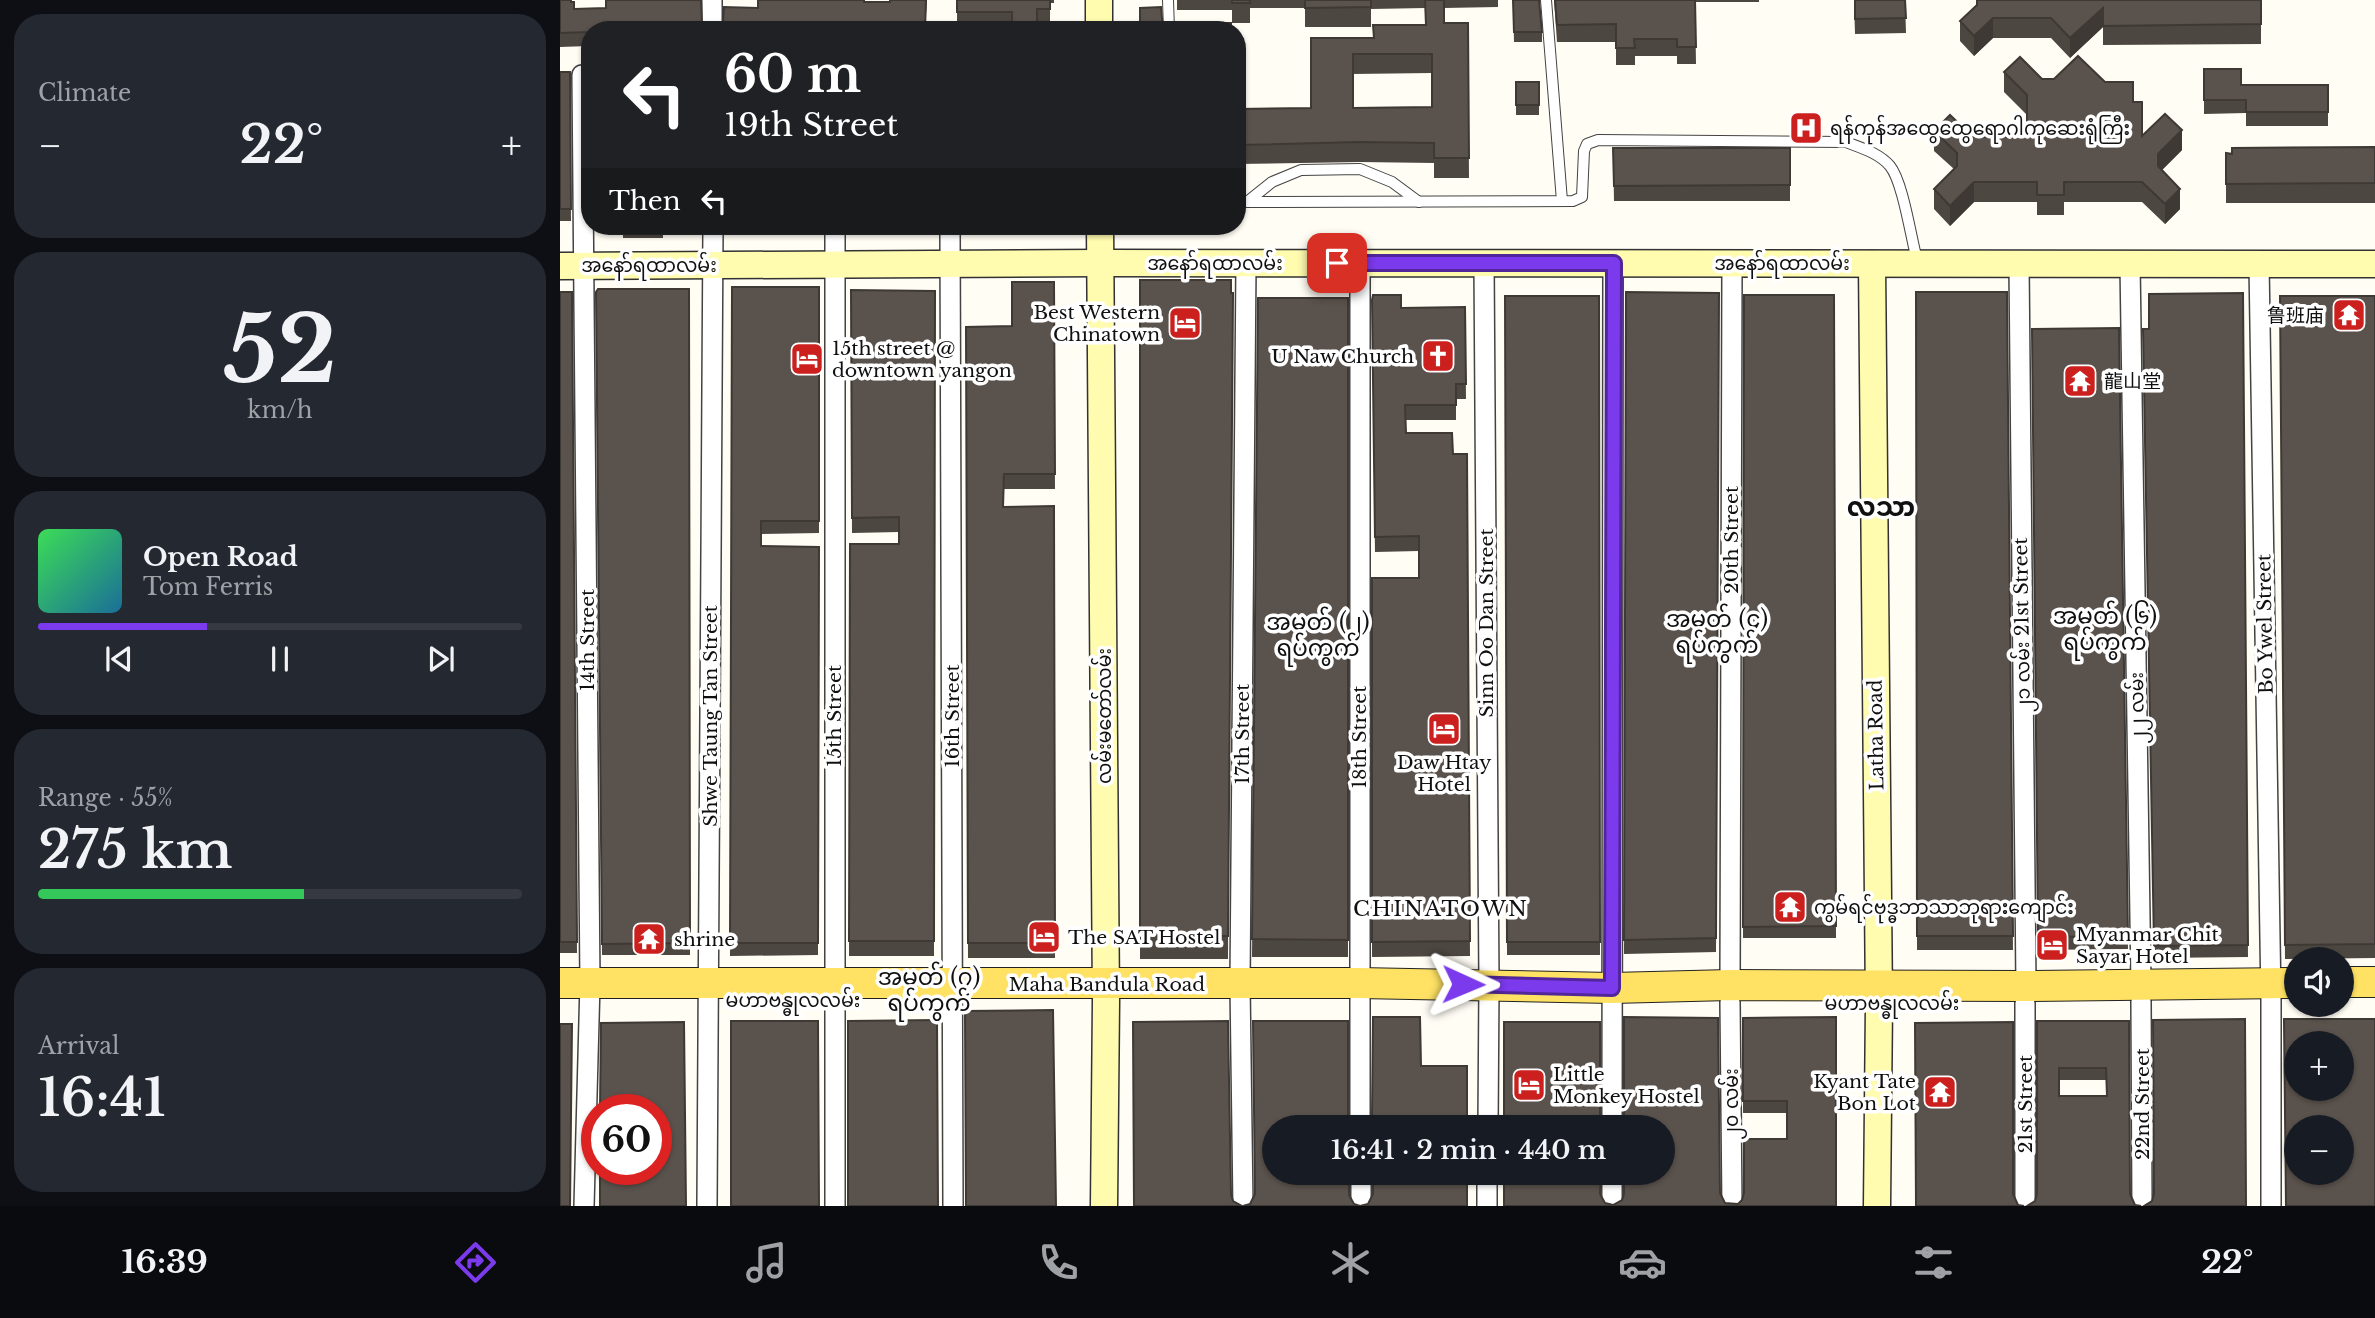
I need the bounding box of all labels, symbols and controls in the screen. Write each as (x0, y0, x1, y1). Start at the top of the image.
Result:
text: 60 m (724, 44, 861, 105)
icon: left (609, 49, 700, 140)
text: Climate (38, 79, 131, 107)
text: 19th Street (724, 105, 898, 145)
hospital icon: ရန်ကုန်အထွေထွေရောဂါကုဆေးရုံကြီး (1787, 109, 1825, 147)
text: 22° (240, 113, 324, 177)
place label: ရန်ကုန်အထွေထွေရောဂါကုဆေးရုံကြီး (1830, 114, 2130, 145)
text: − (38, 122, 62, 169)
text: + (501, 122, 522, 169)
icon: left (695, 182, 733, 220)
text: Then (609, 185, 681, 217)
pin (1307, 233, 1367, 293)
icon: arrive (1318, 244, 1356, 282)
street label: အနော်ရထာလမ်း (1147, 249, 1283, 279)
street label: အနော်ရထာလမ်း (1714, 249, 1850, 279)
street label: အနော်ရထာလမ်း (581, 251, 717, 281)
text: 52 (223, 294, 337, 407)
temple icon: 鲁班庙 (2330, 296, 2368, 334)
place label: Best Western Chinatown (1033, 301, 1160, 346)
hotel icon: Best Western Chinatown (1166, 304, 1204, 342)
place label: 鲁班庙 (2267, 304, 2324, 327)
place label: 15th street @ downtown yangon (832, 337, 1012, 382)
church icon: U Naw Church (1419, 337, 1457, 375)
hotel icon: 15th street @ downtown yangon (788, 340, 826, 378)
place label: U Naw Church (1271, 345, 1414, 368)
temple icon: 龍山堂 (2061, 362, 2099, 400)
place label: 龍山堂 (2104, 370, 2161, 393)
text: km/h (247, 396, 313, 424)
street label: 20th Street (1720, 485, 1743, 594)
district label: လသာ (1847, 491, 1915, 523)
street label: Sinn Oo Dan Street (1475, 528, 1498, 718)
street label: ၂၁ လမ်း 21st Street (2006, 536, 2039, 713)
text: Open Road (143, 541, 298, 573)
street label: Bo Ywel Street (2252, 553, 2278, 694)
text: Tom Ferris (143, 573, 273, 601)
street label: 14th Street (576, 588, 599, 691)
district label: အမှတ် (၆) ရပ်ကွက် (2053, 600, 2157, 661)
district label: အမှတ် (၄) ရပ်ကွက် (1666, 603, 1768, 664)
street label: Shwe Taung Tan Street (699, 604, 722, 827)
district label: အမှတ် (၂) ရပ်ကွက် (1266, 606, 1370, 667)
icon: previous (100, 640, 138, 678)
icon: pause (261, 640, 299, 678)
icon: next (422, 640, 460, 678)
street label: လမ်းမတော်လမ်း (1090, 648, 1116, 784)
street label: 16th Street (941, 663, 964, 768)
street label: 15th Street (823, 664, 846, 767)
street label: ၂၂ လမ်း (2122, 672, 2153, 744)
street label: Latha Road (1864, 679, 1888, 791)
street label: 17th Street (1231, 683, 1254, 784)
street label: 18th Street (1348, 685, 1371, 788)
hotel icon: Daw Htay Hotel (1425, 710, 1463, 748)
place label: Daw Htay Hotel (1397, 751, 1491, 796)
text: Range · 55% (38, 784, 173, 812)
text: 275 km (38, 818, 233, 882)
temple icon: ကွမ်ရင်ဗုဒ္ဓဘာသာဘုရားကျောင်း (1771, 888, 1809, 926)
place label: ကွမ်ရင်ဗုဒ္ဓဘာသာဘုရားကျောင်း (1814, 893, 2074, 924)
district label: CHINATOWN (1353, 896, 1529, 922)
hotel icon: The SAT Hostel (1025, 918, 1063, 956)
temple icon: shrine (630, 920, 668, 958)
place label: Myanmar Chit Sayar Hotel (2076, 923, 2219, 968)
place label: The SAT Hostel (1068, 926, 1220, 949)
hotel icon: Myanmar Chit Sayar Hotel (2033, 926, 2071, 964)
place label: shrine (674, 928, 735, 951)
position arrow (1426, 947, 1500, 1021)
map controls (2284, 947, 2354, 1185)
button: sound (2284, 947, 2354, 1017)
district label: အမှတ် (၇) ရပ်ကွက် (878, 961, 980, 1022)
street label: Maha Bandula Road (1009, 973, 1205, 996)
street label: မဟာဗန္ဓုလလမ်း (726, 986, 860, 1016)
street label: မဟာဗန္ဓုလလမ်း (1825, 989, 1959, 1019)
button: + (2284, 1031, 2354, 1101)
text: Arrival (38, 1032, 119, 1060)
street label: 22nd Street (2131, 1047, 2154, 1160)
street label: 21st Street (2014, 1054, 2037, 1153)
place label: Little Monkey Hostel (1553, 1063, 1700, 1108)
text: 16:41 (38, 1066, 166, 1130)
hotel icon: Little Monkey Hostel (1510, 1066, 1548, 1104)
street label: ၂၀ လမ်း (1717, 1068, 1747, 1140)
place label: Kyant Tate Bon Lot (1813, 1070, 1917, 1115)
temple icon: Kyant Tate Bon Lot (1921, 1073, 1959, 1111)
speed limit sign: 60 (581, 1094, 672, 1185)
button: − (2284, 1115, 2354, 1185)
text: 16:41 · 2 min · 440 m (1331, 1134, 1606, 1166)
icon: directions (451, 1238, 500, 1287)
icon: music (742, 1238, 791, 1287)
icon: phone (1034, 1238, 1083, 1287)
icon: climate (1326, 1238, 1375, 1287)
icon: car (1618, 1238, 1667, 1287)
icon: filters (1909, 1238, 1958, 1287)
text: 16:39 (121, 1242, 208, 1282)
text: 22° (2201, 1242, 2254, 1282)

